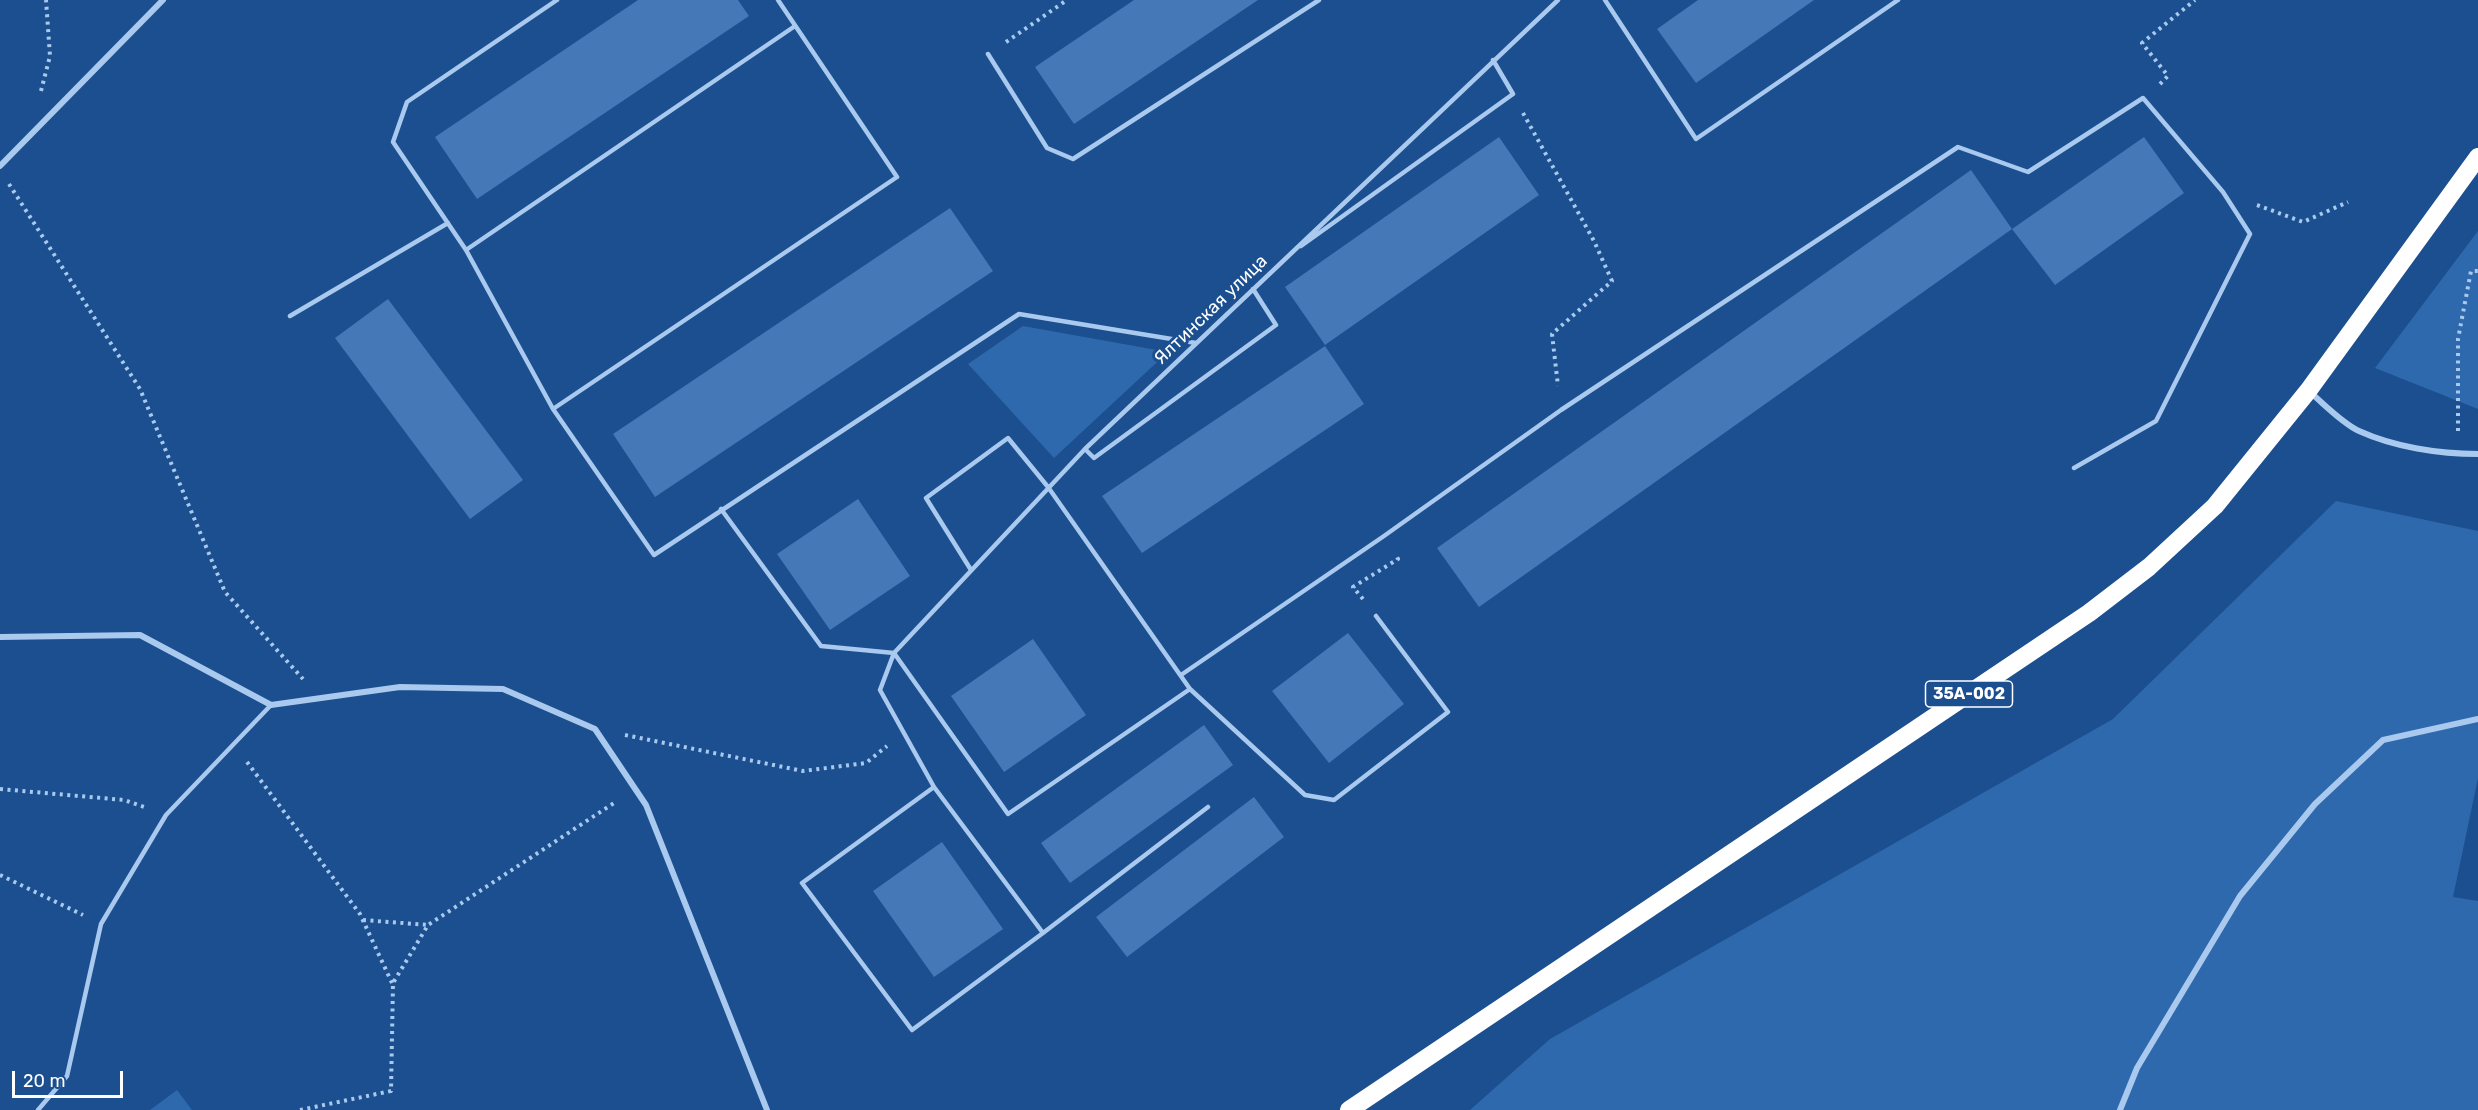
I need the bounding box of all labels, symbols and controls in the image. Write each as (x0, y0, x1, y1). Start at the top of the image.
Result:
street label: Ялтинская улица (1150, 250, 1272, 370)
road number: 35А-002 (1926, 681, 2012, 707)
scale bar (15, 1059, 126, 1097)
text: 20 m (23, 1070, 65, 1092)

